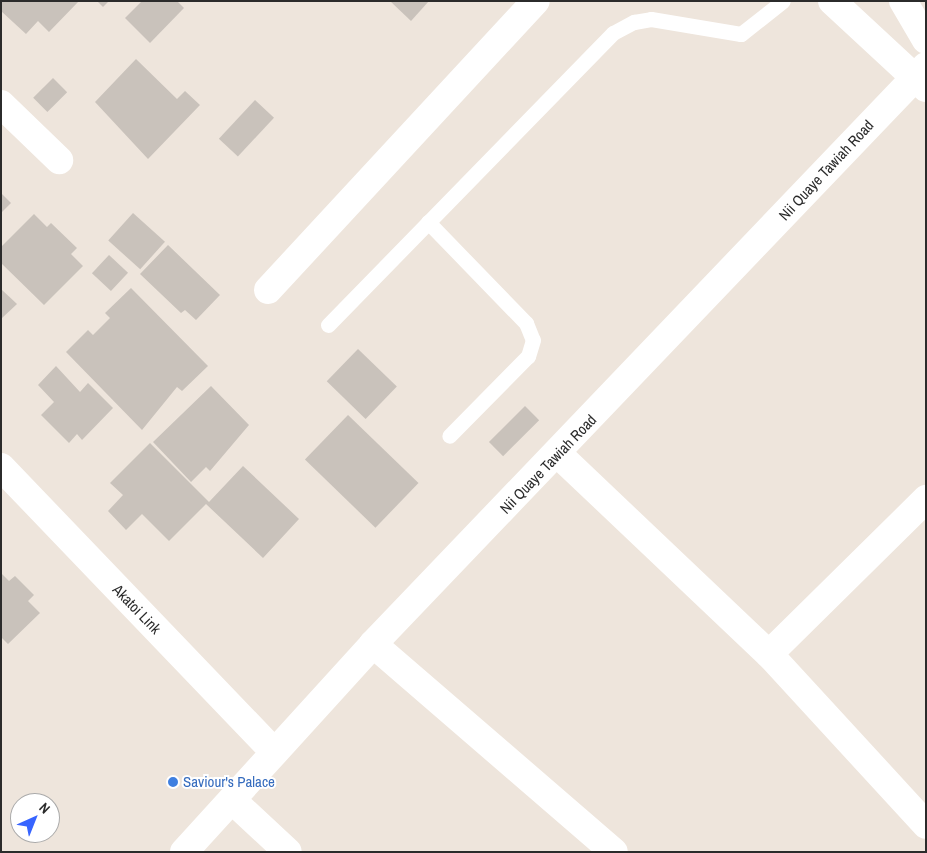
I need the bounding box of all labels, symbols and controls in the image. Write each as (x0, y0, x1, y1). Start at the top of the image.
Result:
street label: Nii Quaye Tawiah Road (775, 116, 877, 224)
street label: Nii Quaye Tawiah Road (496, 411, 600, 517)
street label: Akatoi Link (109, 581, 165, 637)
place label: Saviour's Palace (183, 773, 275, 791)
marker: Saviour's Palace (167, 776, 179, 788)
north arrow (10, 793, 60, 843)
text: N (35, 799, 54, 817)

